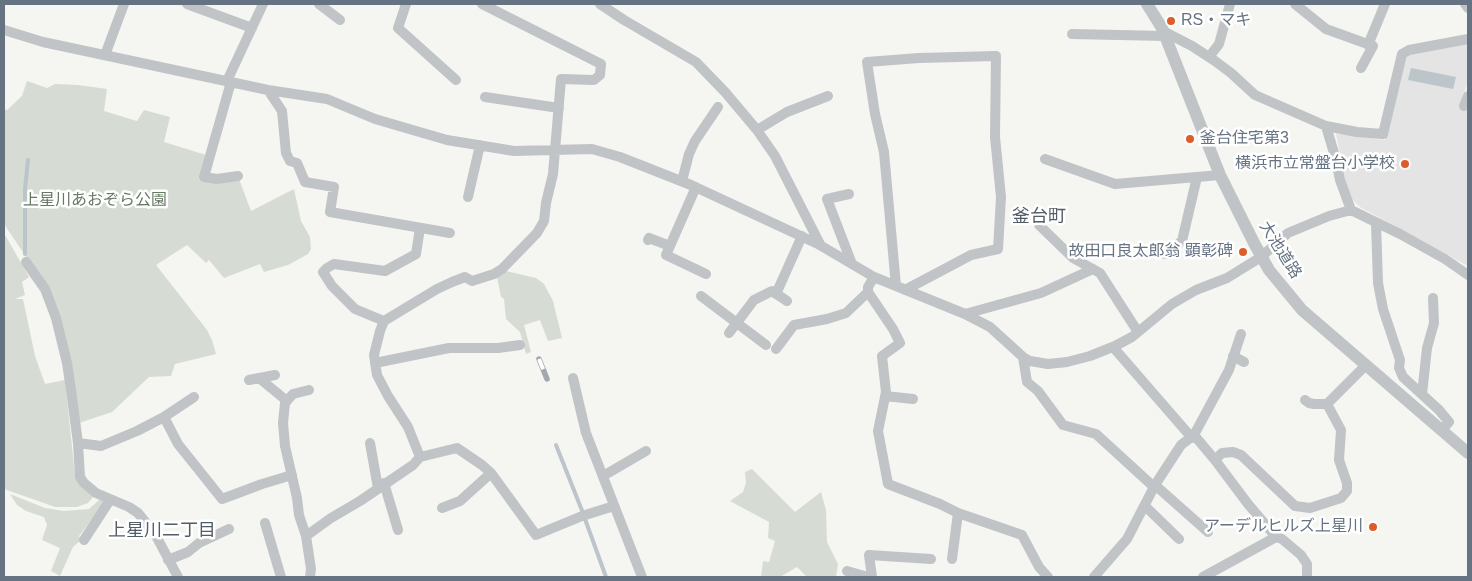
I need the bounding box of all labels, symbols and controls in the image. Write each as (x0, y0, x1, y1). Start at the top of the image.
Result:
place label: RS・マキ (1181, 11, 1251, 31)
marker: RS・マキ (1165, 15, 1177, 27)
place label: 釜台住宅第3 (1200, 129, 1289, 149)
marker: 釜台住宅第3 (1184, 133, 1196, 145)
place label: 横浜市立常盤台小学校 (1235, 154, 1395, 174)
marker: 横浜市立常盤台小学校 (1399, 158, 1411, 170)
park label: 上星川あおぞら公園 (23, 191, 167, 211)
district label: 釜台町 (1012, 206, 1066, 228)
street label: 大池道路 (1255, 218, 1305, 282)
place label: 故田口良太郎翁 顕彰碑 (1069, 242, 1233, 262)
marker: 故田口良太郎翁 顕彰碑 (1237, 246, 1249, 258)
place label: アーデルヒルズ上星川 (1204, 517, 1363, 537)
district label: 上星川二丁目 (108, 520, 216, 542)
marker: アーデルヒルズ上星川 (1367, 521, 1379, 533)

